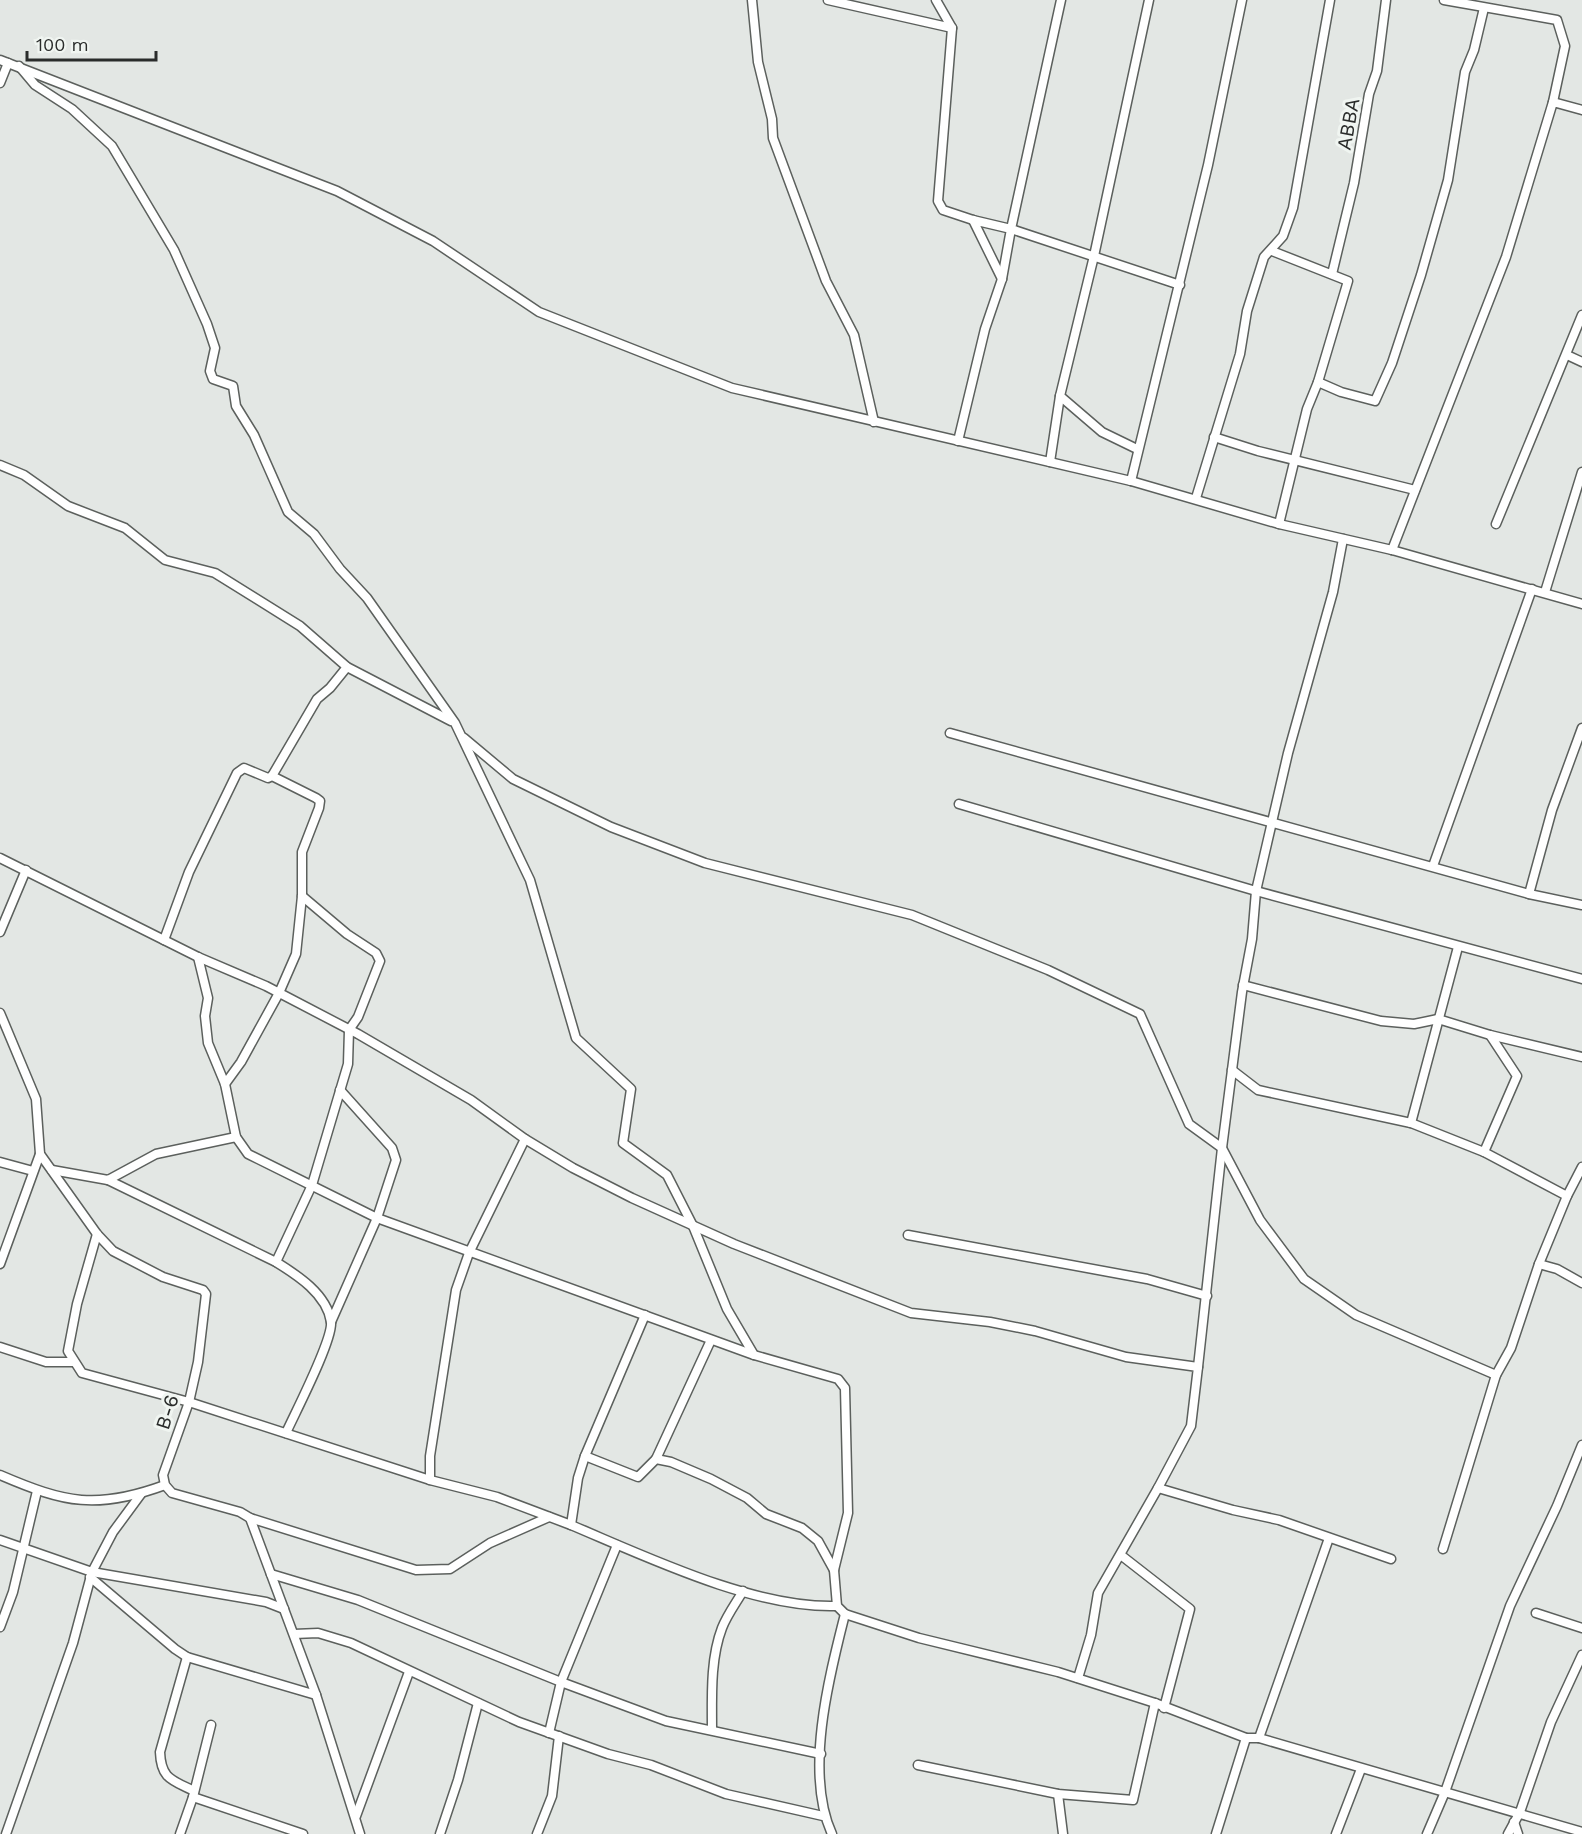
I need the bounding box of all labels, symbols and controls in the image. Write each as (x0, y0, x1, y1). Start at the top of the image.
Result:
scale bar (27, 24, 156, 62)
text: 100 m (36, 34, 89, 55)
street label: ABBA (1332, 96, 1364, 152)
street label: B-6 (150, 1391, 184, 1433)

